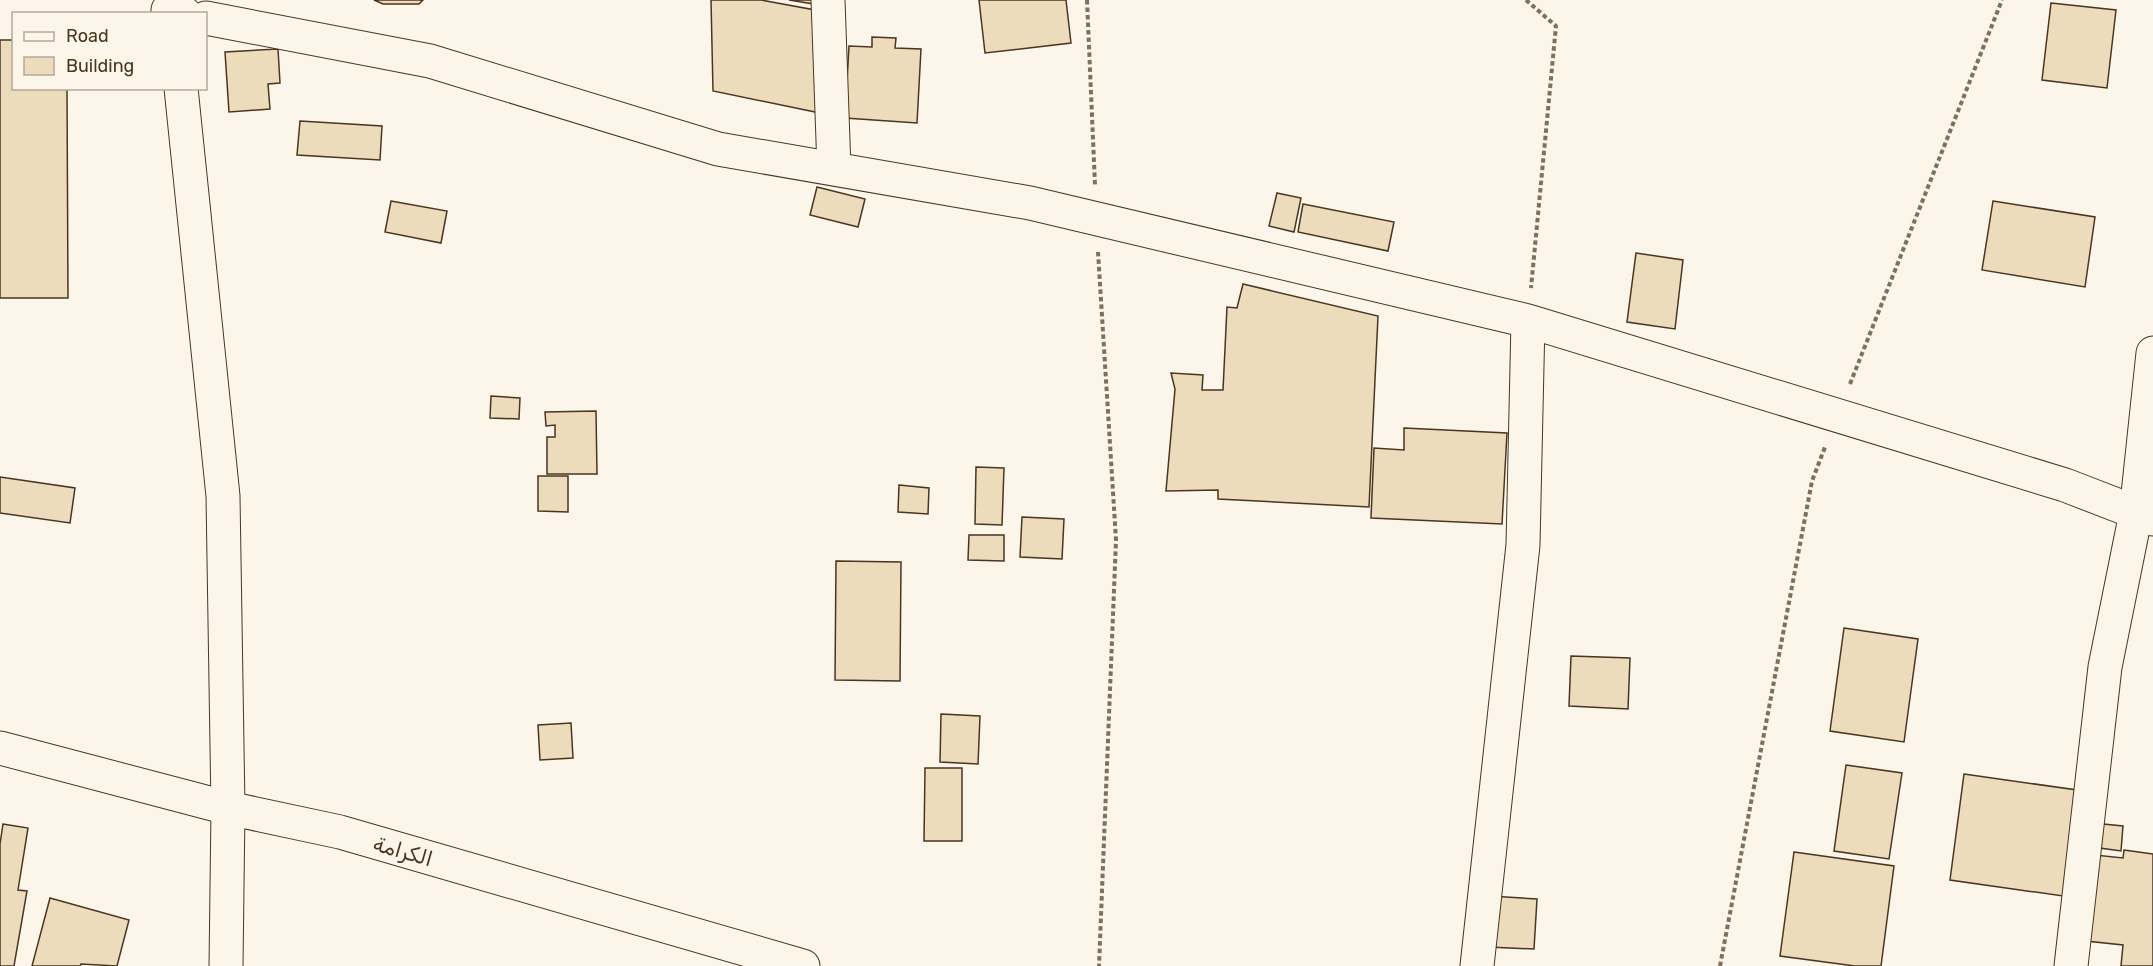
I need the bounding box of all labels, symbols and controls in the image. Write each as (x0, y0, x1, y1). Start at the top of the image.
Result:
legend (12, 12, 207, 90)
text: Road (66, 25, 109, 47)
text: Building (66, 55, 134, 77)
street label: الكرامة (370, 831, 436, 871)

